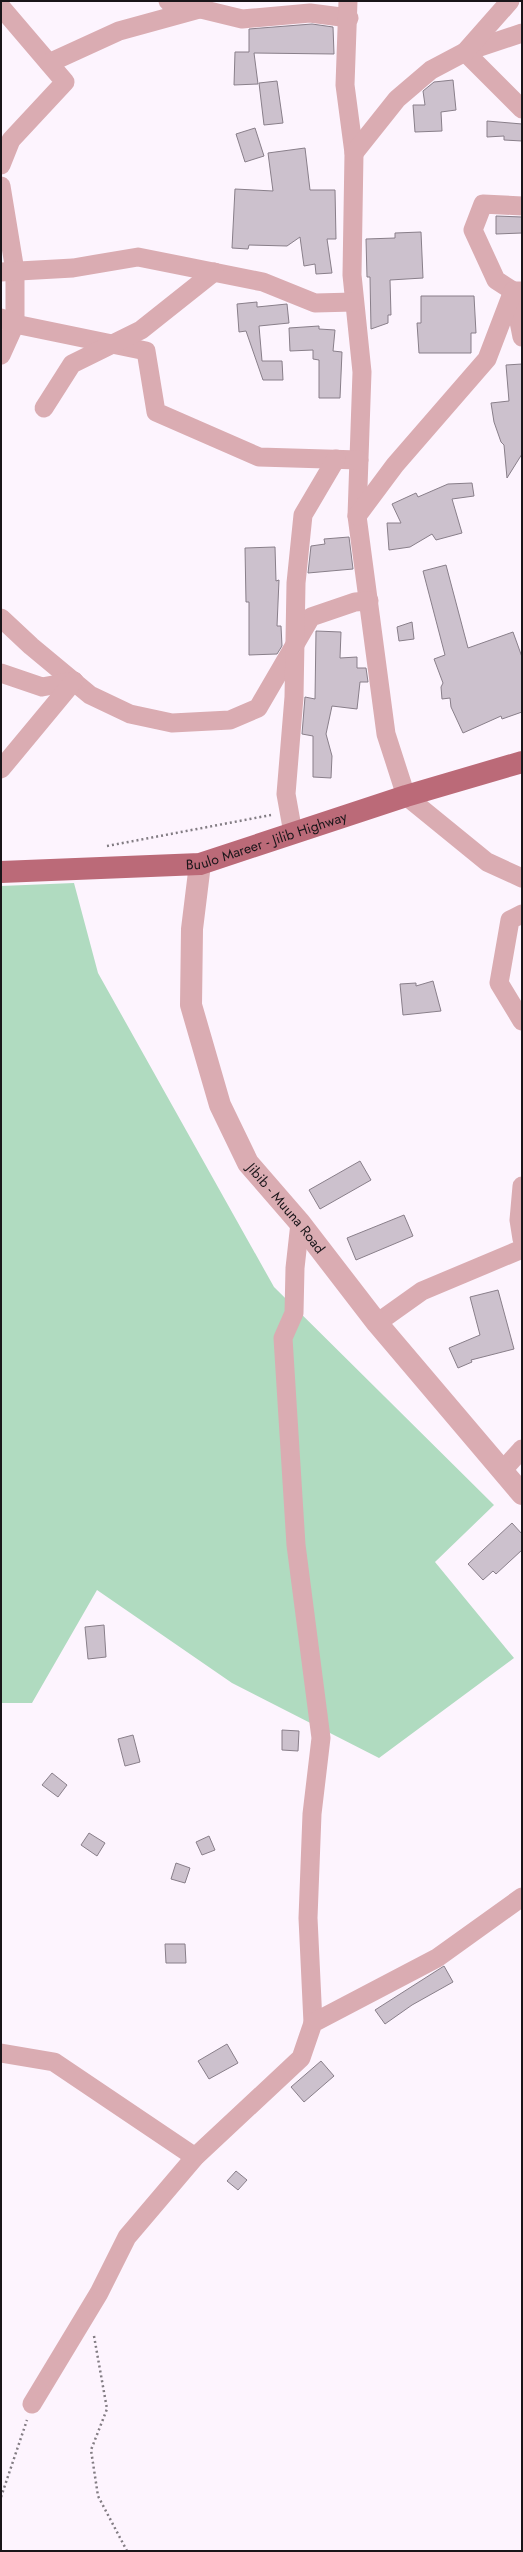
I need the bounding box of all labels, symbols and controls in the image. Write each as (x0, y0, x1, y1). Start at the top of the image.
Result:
street label: Buulo Mareer - Jilib Highway (185, 806, 350, 875)
street label: Jibib - Muuna Road (241, 1157, 330, 1258)

